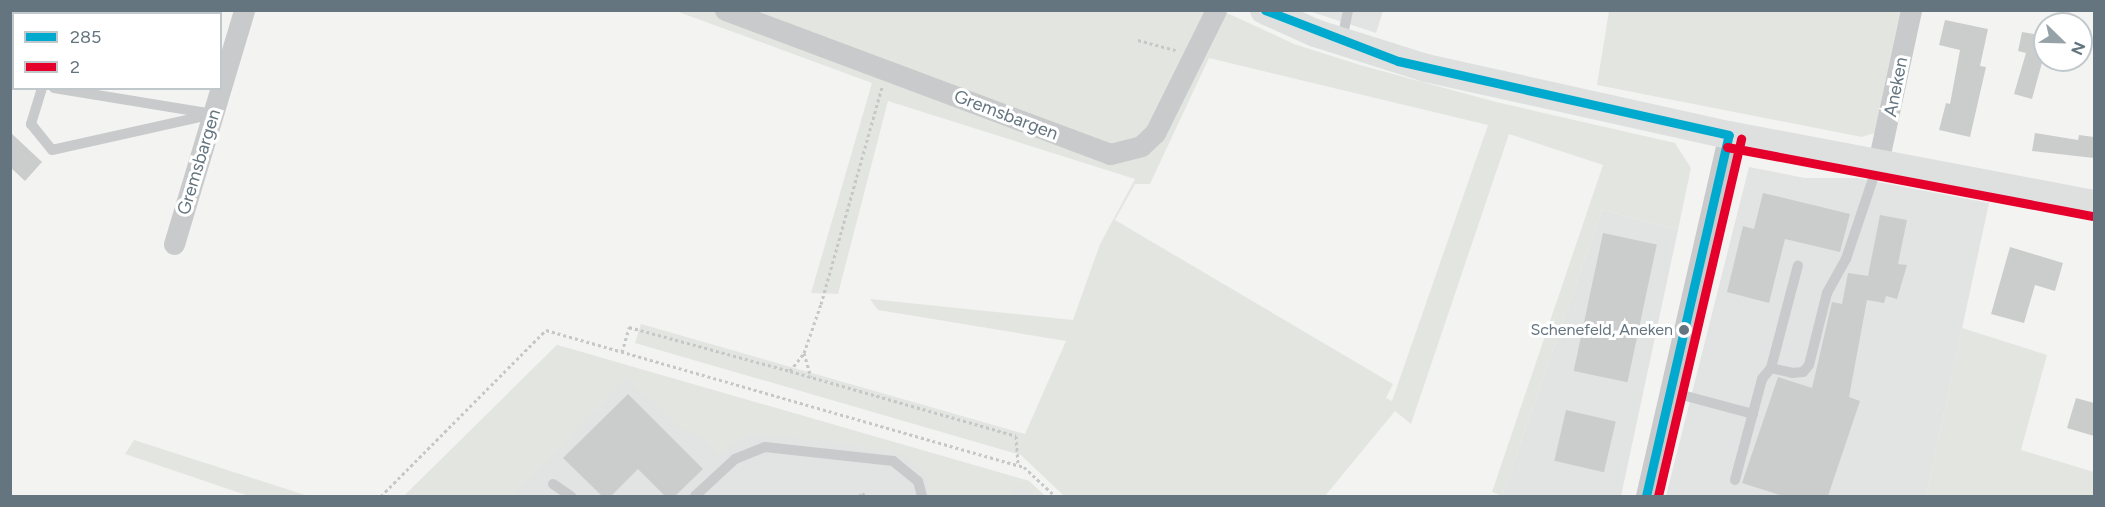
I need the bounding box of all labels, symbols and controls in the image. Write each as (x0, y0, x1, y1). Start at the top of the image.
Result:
legend (12, 12, 222, 90)
north arrow (2033, 12, 2093, 72)
text: 285 (70, 26, 101, 48)
text: N (2067, 39, 2089, 58)
street label: Aneken (1880, 55, 1912, 119)
text: 2 (70, 56, 80, 78)
street label: Gremsbargen (951, 85, 1061, 145)
street label: Gremsbargen (173, 106, 225, 218)
place label: Schenefeld, Aneken (1530, 320, 1673, 340)
marker: Schenefeld, Aneken (1678, 324, 1690, 336)

